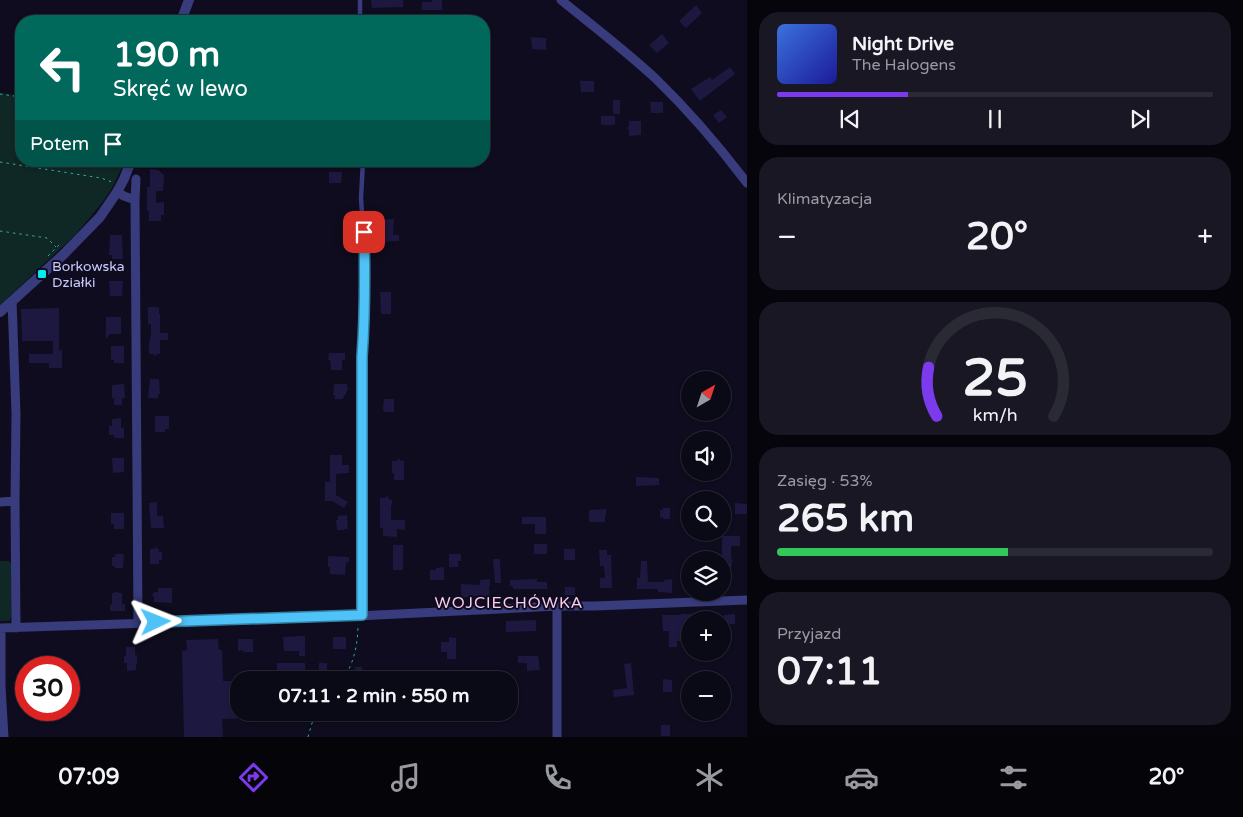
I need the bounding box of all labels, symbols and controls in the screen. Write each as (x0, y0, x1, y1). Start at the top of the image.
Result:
text: Night Drive (852, 33, 954, 55)
text: 190 m (113, 34, 220, 76)
icon: left (30, 35, 95, 100)
text: The Halogens (852, 55, 956, 75)
text: Skręć w lewo (113, 76, 248, 102)
icon: previous (836, 105, 864, 133)
icon: pause (981, 105, 1009, 133)
icon: next (1126, 105, 1154, 133)
icon: arrive (99, 130, 127, 158)
text: Potem (30, 133, 89, 155)
text: Klimatyzacja (777, 189, 872, 209)
pin (343, 211, 385, 253)
text: 20° (966, 214, 1028, 260)
icon: arrive (350, 218, 378, 246)
text: − (777, 220, 797, 254)
text: + (1197, 220, 1213, 254)
place label: Borkowska Działki (52, 258, 125, 291)
marker: Borkowska Działki (36, 268, 48, 280)
text: 25 (962, 347, 1028, 410)
north arrow (681, 371, 731, 421)
map controls (681, 371, 731, 721)
text: km/h (973, 405, 1017, 426)
button: sound (681, 431, 731, 481)
text: Zasięg · 53% (777, 471, 873, 491)
button: search (681, 491, 731, 541)
text: 265 km (777, 496, 914, 542)
button: layers (681, 551, 731, 601)
district label: WOJCIECHÓWKA (435, 593, 583, 613)
position arrow (129, 595, 181, 647)
button: + (681, 611, 731, 661)
text: Przyjazd (777, 624, 841, 644)
text: 07:11 (777, 649, 882, 695)
speed limit sign: 30 (15, 656, 80, 721)
button: − (681, 671, 731, 721)
text: 07:11 · 2 min · 550 m (278, 685, 470, 707)
icon: directions (236, 760, 271, 795)
icon: music (388, 760, 423, 795)
icon: phone (540, 760, 575, 795)
icon: climate (692, 760, 727, 795)
icon: car (844, 760, 879, 795)
icon: filters (996, 760, 1031, 795)
text: 07:09 (59, 764, 119, 790)
text: 20° (1148, 764, 1184, 790)

